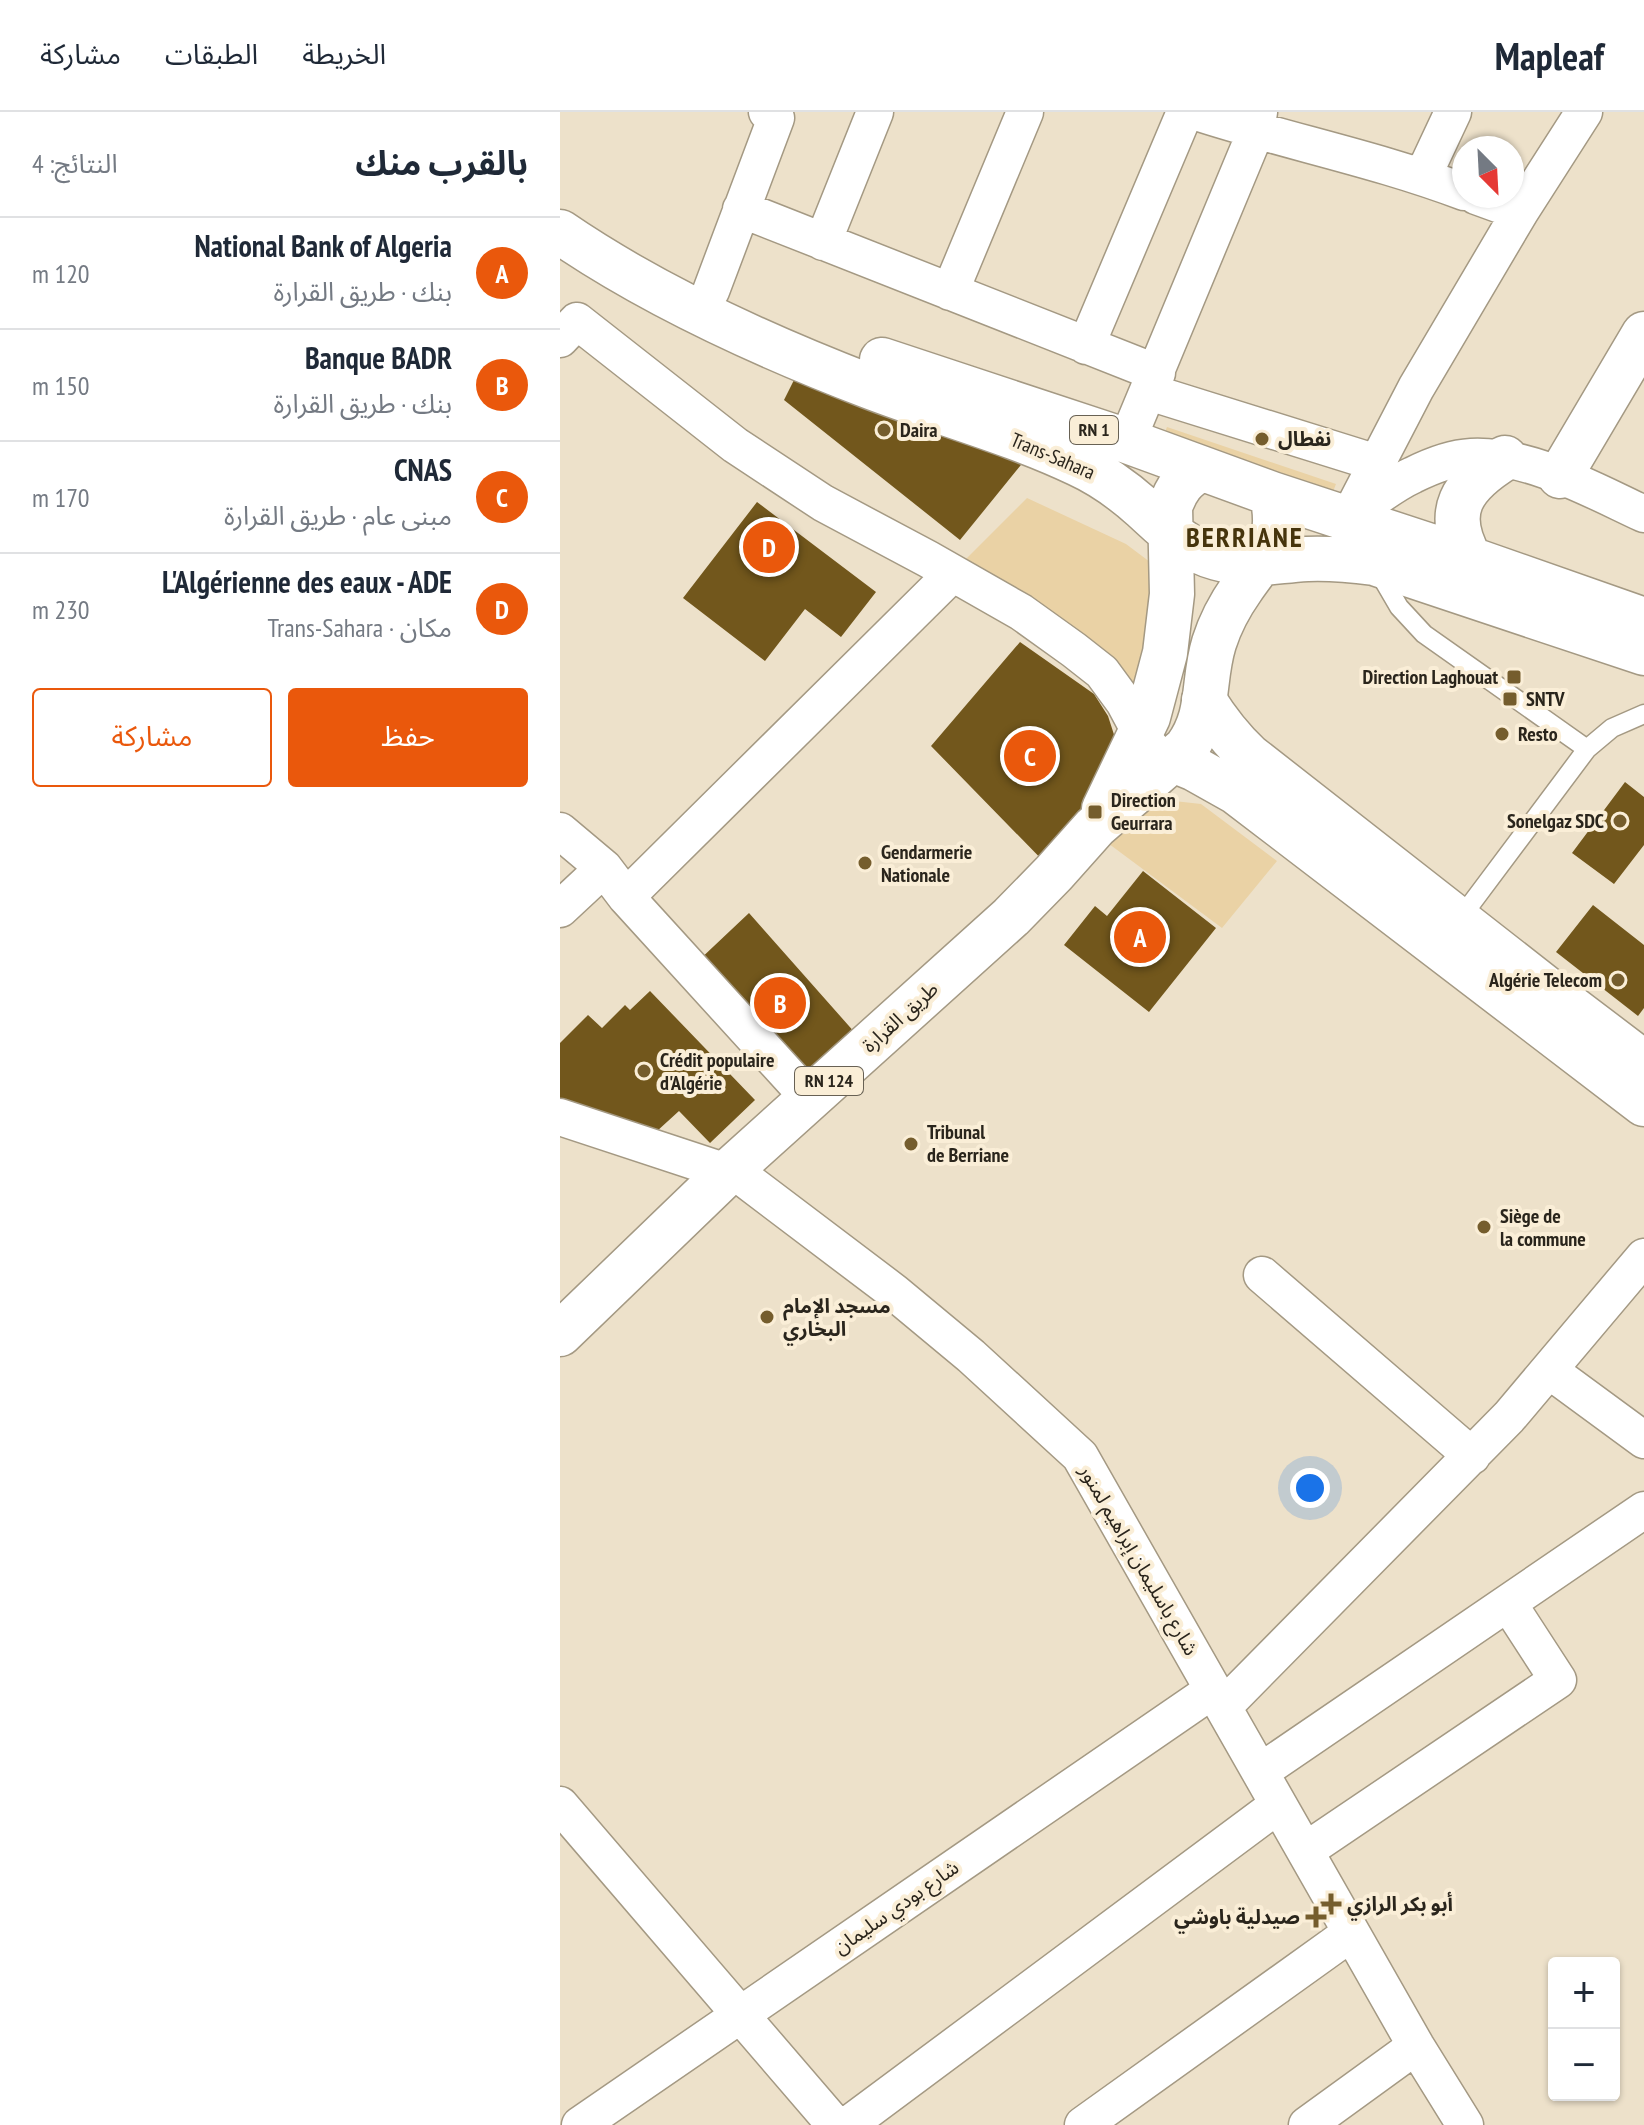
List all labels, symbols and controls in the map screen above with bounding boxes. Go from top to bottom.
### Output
text: Mapleaf [1495,31,1604,80]
text: مشاركة [40,35,121,72]
text: الطبقات [165,35,258,72]
text: الخريطة [302,35,386,72]
north arrow [1452,136,1524,208]
text: بالقرب منك [355,140,528,184]
text: النتائج: 4 [32,147,118,180]
text: National Bank of Algeria [194,226,452,265]
text: 120 m [32,257,90,290]
text: A [495,257,509,290]
text: بنك · طريق القرارة [273,275,452,308]
text: Banque BADR [305,338,452,377]
text: 150 m [32,369,90,402]
text: B [496,369,508,402]
text: بنك · طريق القرارة [273,387,452,420]
road number: RN 1 [1070,416,1118,444]
place label: Daira [900,417,938,443]
marker: Daira [875,421,893,439]
place label: نفطال [1278,426,1331,452]
street label: Trans-Sahara [1007,427,1099,485]
marker: نفطال [1253,430,1271,448]
text: CNAS [394,450,452,489]
text: 170 m [32,481,90,514]
text: C [496,481,508,514]
text: مبنى عام · طريق القرارة [224,499,452,532]
pin: D [743,517,795,577]
district label: BERRIANE [1186,518,1304,555]
text: L'Algérienne des eaux - ADE [162,562,452,601]
text: 230 m [32,593,90,626]
text: D [495,593,509,626]
text: مكان · Trans-Sahara [268,611,452,644]
place label: Direction Laghouat [1363,664,1498,690]
marker: Direction Laghouat [1505,668,1523,686]
place label: SNTV [1526,686,1565,712]
button: مشاركة [32,688,272,787]
button: حفظ [288,688,528,787]
marker: SNTV [1501,690,1519,708]
place label: Resto [1518,721,1558,747]
marker: Resto [1493,725,1511,743]
pin: C [1004,726,1056,786]
place label: Direction Geurrara [1111,787,1176,836]
marker: Direction Geurrara [1086,803,1104,821]
place label: Sonelgaz SDC [1507,808,1604,834]
marker: Sonelgaz SDC [1611,812,1629,830]
place label: Gendarmerie Nationale [881,839,972,888]
marker: Gendarmerie Nationale [856,854,874,872]
pin: A [1114,907,1166,967]
place label: Algérie Telecom [1488,967,1602,993]
marker: Algérie Telecom [1609,971,1627,989]
pin: B [754,973,806,1033]
street label: طريق القرارة [856,976,944,1058]
place label: Crédit populaire d'Algérie [660,1047,774,1096]
marker: Crédit populaire d'Algérie [635,1062,653,1080]
road number: RN 124 [795,1067,863,1095]
place label: Tribunal de Berriane [927,1119,1009,1168]
marker: Tribunal de Berriane [902,1135,920,1153]
place label: Siège de la commune [1500,1203,1586,1252]
marker: Siège de la commune [1475,1218,1493,1236]
place label: مسجد الإمام البخاري [783,1293,891,1346]
marker: مسجد الإمام البخاري [758,1308,776,1326]
street label: شارع باسليمان إبراهيم لمنور [1072,1459,1204,1661]
your location [1290,1468,1330,1508]
street label: شارع بودي سليمان [828,1854,965,1962]
place label: أبو بكر الرازي [1347,1891,1453,1921]
marker: أبو بكر الرازي [1322,1895,1340,1913]
place label: صيدلية باوشي [1174,1904,1300,1934]
marker: صيدلية باوشي [1307,1908,1325,1926]
map controls [1548,1957,1620,2101]
button: + [1548,1957,1620,2029]
button: − [1548,2029,1620,2101]

